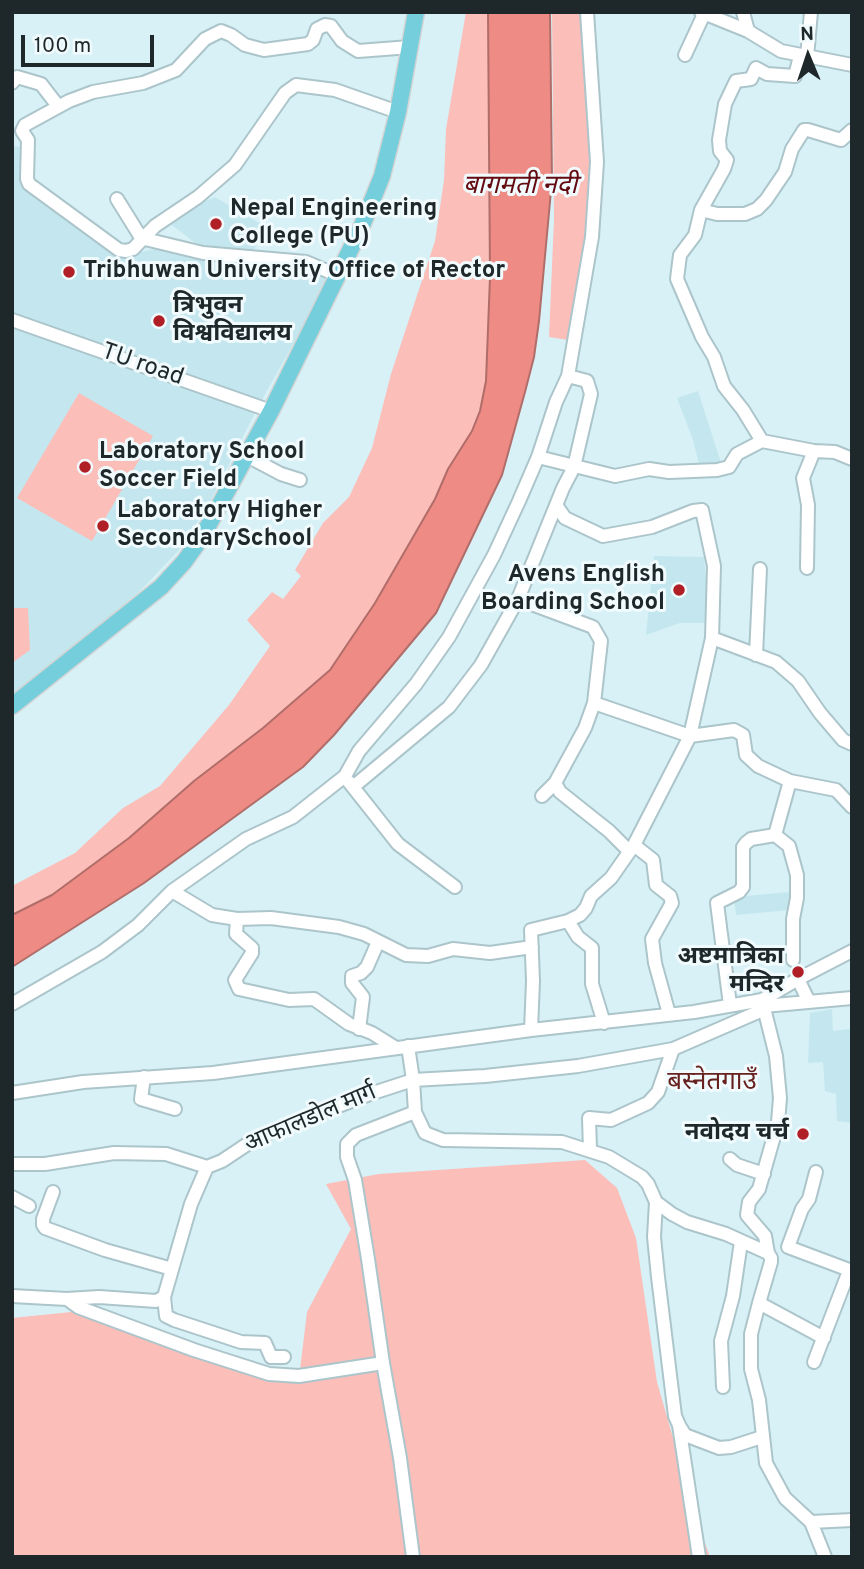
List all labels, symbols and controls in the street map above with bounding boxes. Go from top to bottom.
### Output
scale bar [24,21,158,65]
north arrow [773,21,843,91]
text: N [800,23,815,47]
text: 100 m [34,33,91,60]
water label: बागमती नदी [463,172,577,204]
place label: Nepal Engineering College (PU) [230,196,437,252]
marker: Nepal Engineering College (PU) [208,216,224,232]
place label: Tribhuwan University Office of Rector [83,258,505,286]
marker: Tribhuwan University Office of Rector [61,264,77,280]
place label: त्रिभुवन विश्वविद्यालय [173,293,292,349]
marker: त्रिभुवन विश्वविद्यालय [151,313,167,329]
street label: TU road [97,339,187,393]
place label: Laboratory School Soccer Field [99,439,304,495]
marker: Laboratory School Soccer Field [77,459,93,475]
place label: Laboratory Higher SecondarySchool [117,498,322,554]
marker: Laboratory Higher SecondarySchool [95,518,111,534]
place label: Avens English Boarding School [481,562,665,618]
marker: Avens English Boarding School [671,582,687,598]
place label: अष्टमात्रिका मन्दिर [677,944,784,1000]
marker: अष्टमात्रिका मन्दिर [790,964,806,980]
district label: बस्नेतगाउँ [667,1068,757,1100]
street label: आफालडोल मार्ग [241,1079,381,1161]
place label: नवोदय चर्च [685,1120,789,1148]
marker: नवोदय चर्च [795,1126,811,1142]

